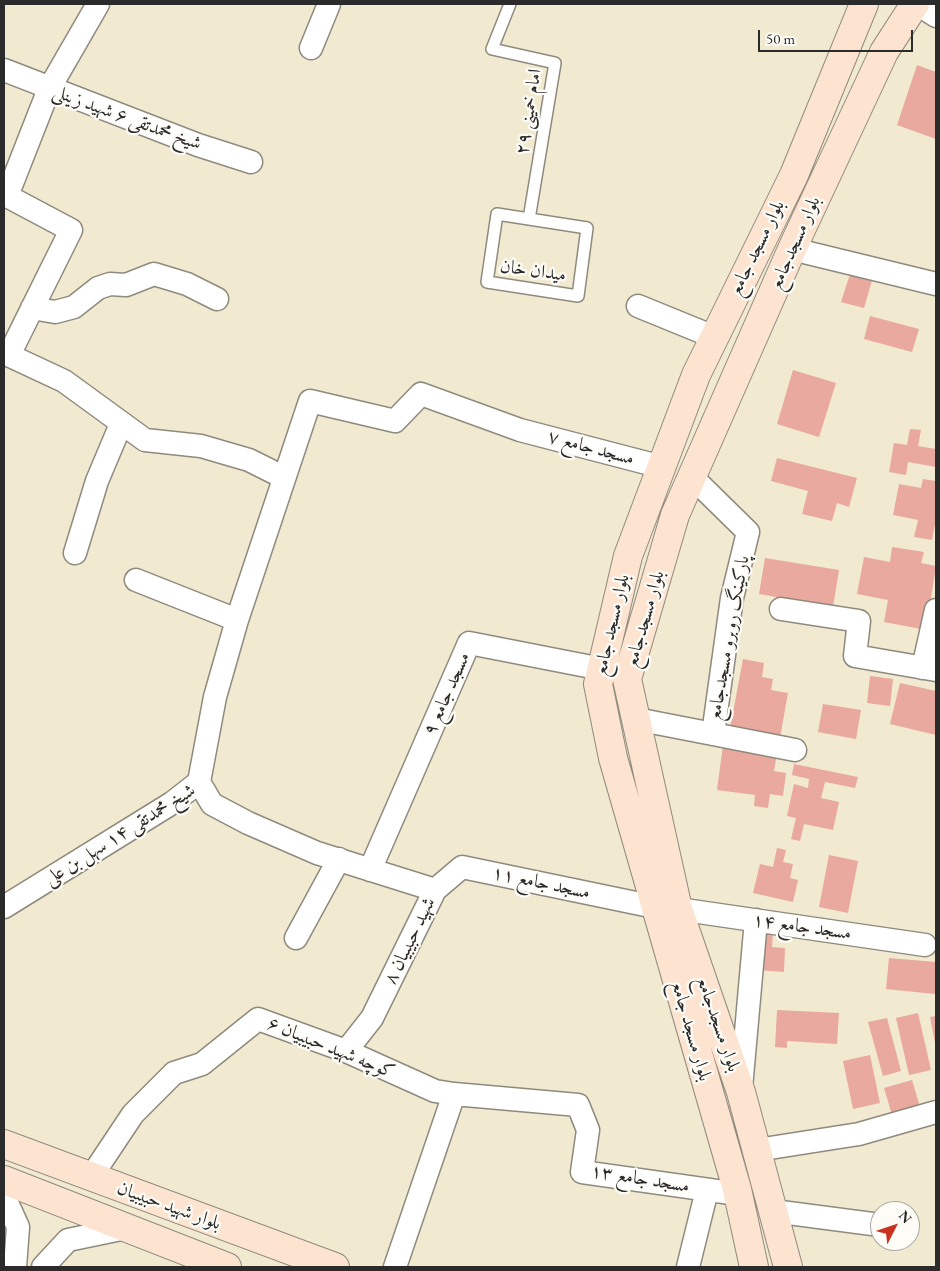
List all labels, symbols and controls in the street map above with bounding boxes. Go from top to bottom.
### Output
scale bar [760,20,915,52]
text: 50 m [766,29,795,48]
street label: امام خمینی ۲۹ [511,67,547,157]
street label: شیخ محمدتقی ۶ شهید زینلی [49,80,205,156]
street label: بلوار مسجدجامع [764,193,826,293]
street label: بلوار مسجد جامع [724,196,790,300]
street label: میدان خان [498,255,568,287]
street label: مسجد جامع ۷ [545,426,637,470]
street label: پارکینگ روبرو مسجدجامع [703,554,755,722]
street label: بلوار مسجدجامع [620,568,670,670]
street label: بلوار مسجد جامع [589,572,635,678]
street label: مسجد جامع ۹ [419,649,475,739]
street label: شیخ محمدتقی ۱۴ سهل بن علی [40,779,200,891]
street label: مسجد جامع ۱۱ [490,861,592,905]
street label: شهید حبیبیان ۸ [379,894,441,988]
street label: مسجد جامع ۱۴ [751,909,853,945]
street label: بلوار مسجدجامع [691,973,745,1075]
street label: بلوار مسجد جامع [666,978,716,1084]
street label: کوچه شهید حبیبیان ۶ [264,1012,398,1084]
street label: مسجد جامع ۱۳ [589,1160,691,1198]
street label: بلوار شهید حبیبیان [114,1177,224,1235]
north arrow [870,1201,920,1251]
text: N [895,1207,916,1227]

